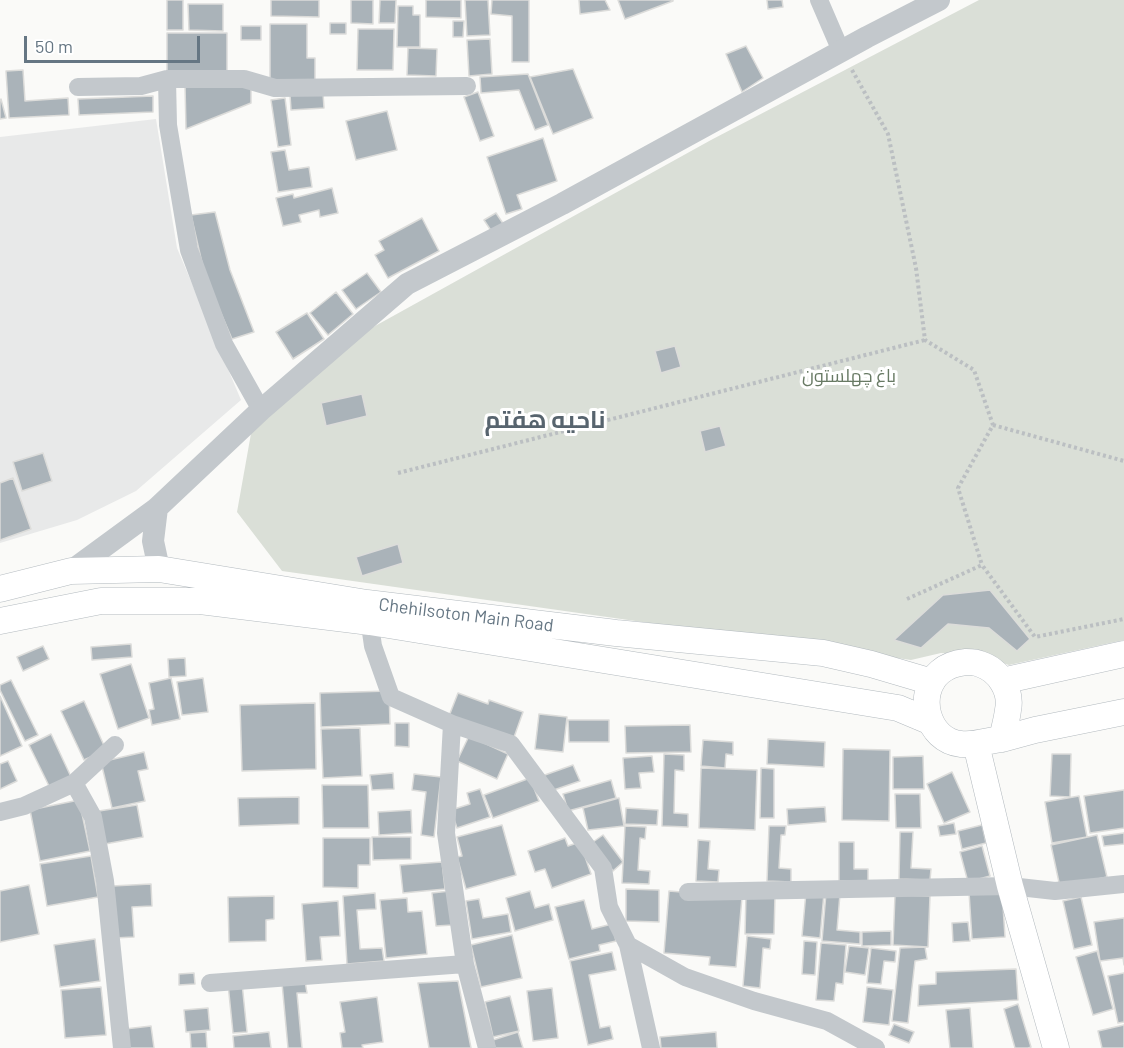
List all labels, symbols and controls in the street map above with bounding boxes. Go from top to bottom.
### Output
scale bar [27,24,202,62]
text: 50 m [35,35,73,57]
park label: باغ چهلستون [802,365,896,387]
district label: ناحیه هفتم [484,406,606,434]
street label: Chehilsoton Main Road [377,594,555,636]

